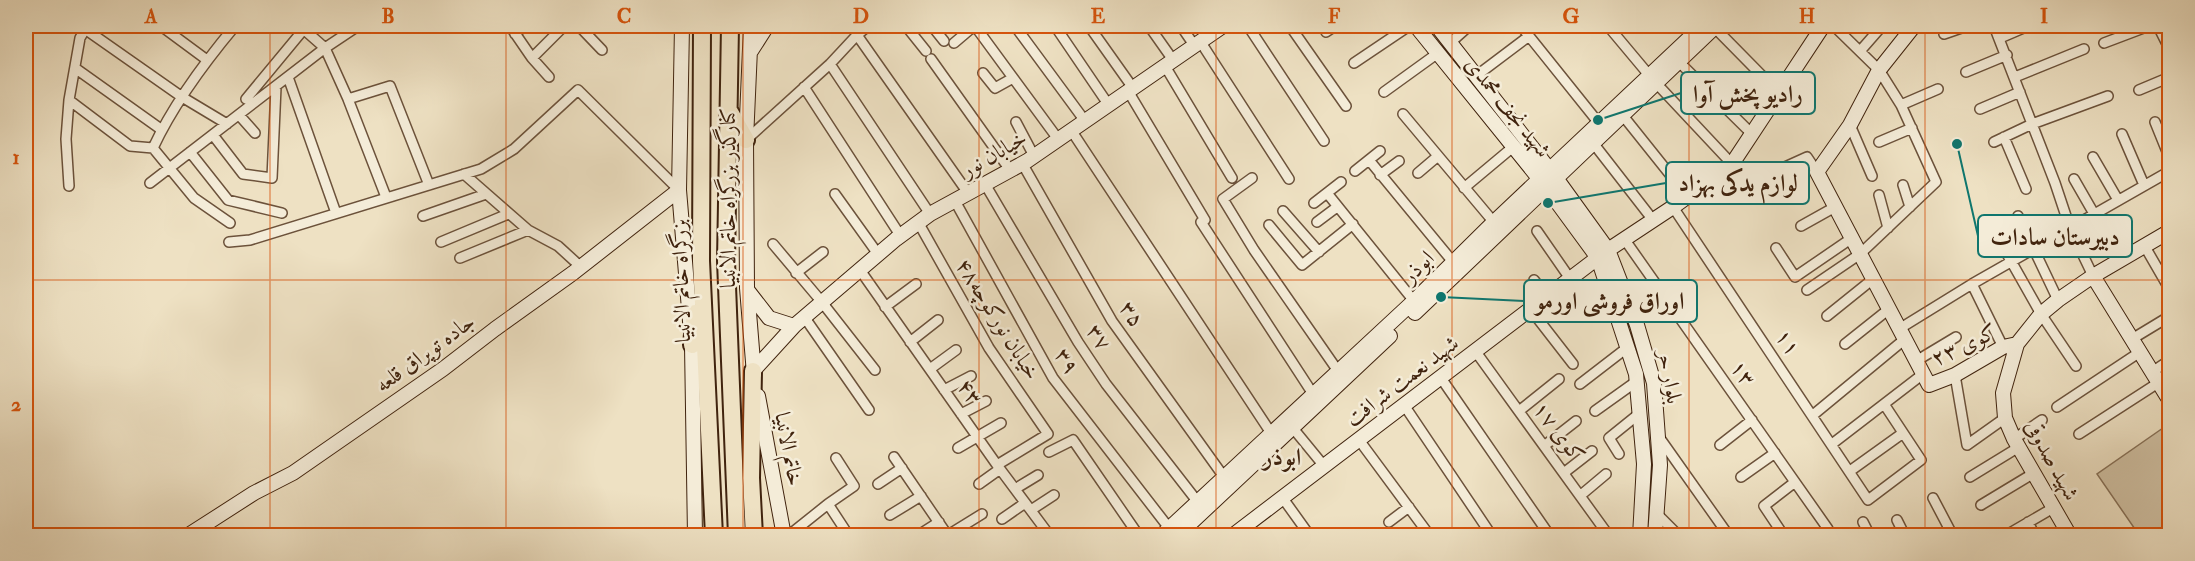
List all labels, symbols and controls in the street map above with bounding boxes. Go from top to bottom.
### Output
text: A [144,4,158,29]
text: B [381,4,395,29]
text: C [617,4,631,29]
text: D [853,4,869,29]
text: E [1091,4,1106,29]
text: F [1328,4,1341,29]
text: G [1563,4,1580,29]
text: H [1799,4,1815,29]
text: I [2040,4,2048,29]
street label: شهید نجف محمدی [1459,51,1557,163]
callout: رادیو پخش آوا [1681,72,1815,114]
text: رادیو پخش آوا [1693,79,1803,110]
street label: کنارگذر بزرگراه خاتم الانبیا [712,108,747,288]
street label: خیابان نور [954,124,1032,185]
text: 1 [12,145,20,170]
callout: لوازم یدکی بهزاد [1666,162,1809,204]
text: لوازم یدکی بهزاد [1678,168,1798,204]
callout: دبیرستان سادات [1978,215,2132,257]
street label: بزرگراه خاتم الانبیا [664,219,702,343]
text: دبیرستان سادات [1990,222,2120,253]
street label: ابوذر [1394,245,1440,291]
street label: خیابان نورکوچه۴۸ [949,253,1046,386]
callout: اوراق فروشی اورمو [1524,280,1697,322]
text: اوراق فروشی اورمو [1533,286,1684,318]
street label: ۳۵ [1113,296,1151,332]
street label: جاده توپراق قلعه [370,307,480,399]
street label: کوی ۲۳ [1927,318,2001,372]
street label: ۳۷ [1080,319,1118,355]
street label: ۱۱ [1769,323,1807,361]
street label: شهید نعمت شرافت [1340,329,1464,433]
street label: ۳۹ [1048,343,1086,379]
street label: بلوار حر [1651,346,1689,406]
street label: ۱۳ [1724,354,1762,392]
street label: ۴۳ [951,373,989,411]
text: 2 [11,392,21,417]
street label: کوی ۱۷ [1527,396,1591,468]
street label: خاتم الانبیا [763,410,810,489]
street label: شهید صدوقی [2018,415,2086,505]
district label: ابوذر [1260,442,1301,473]

